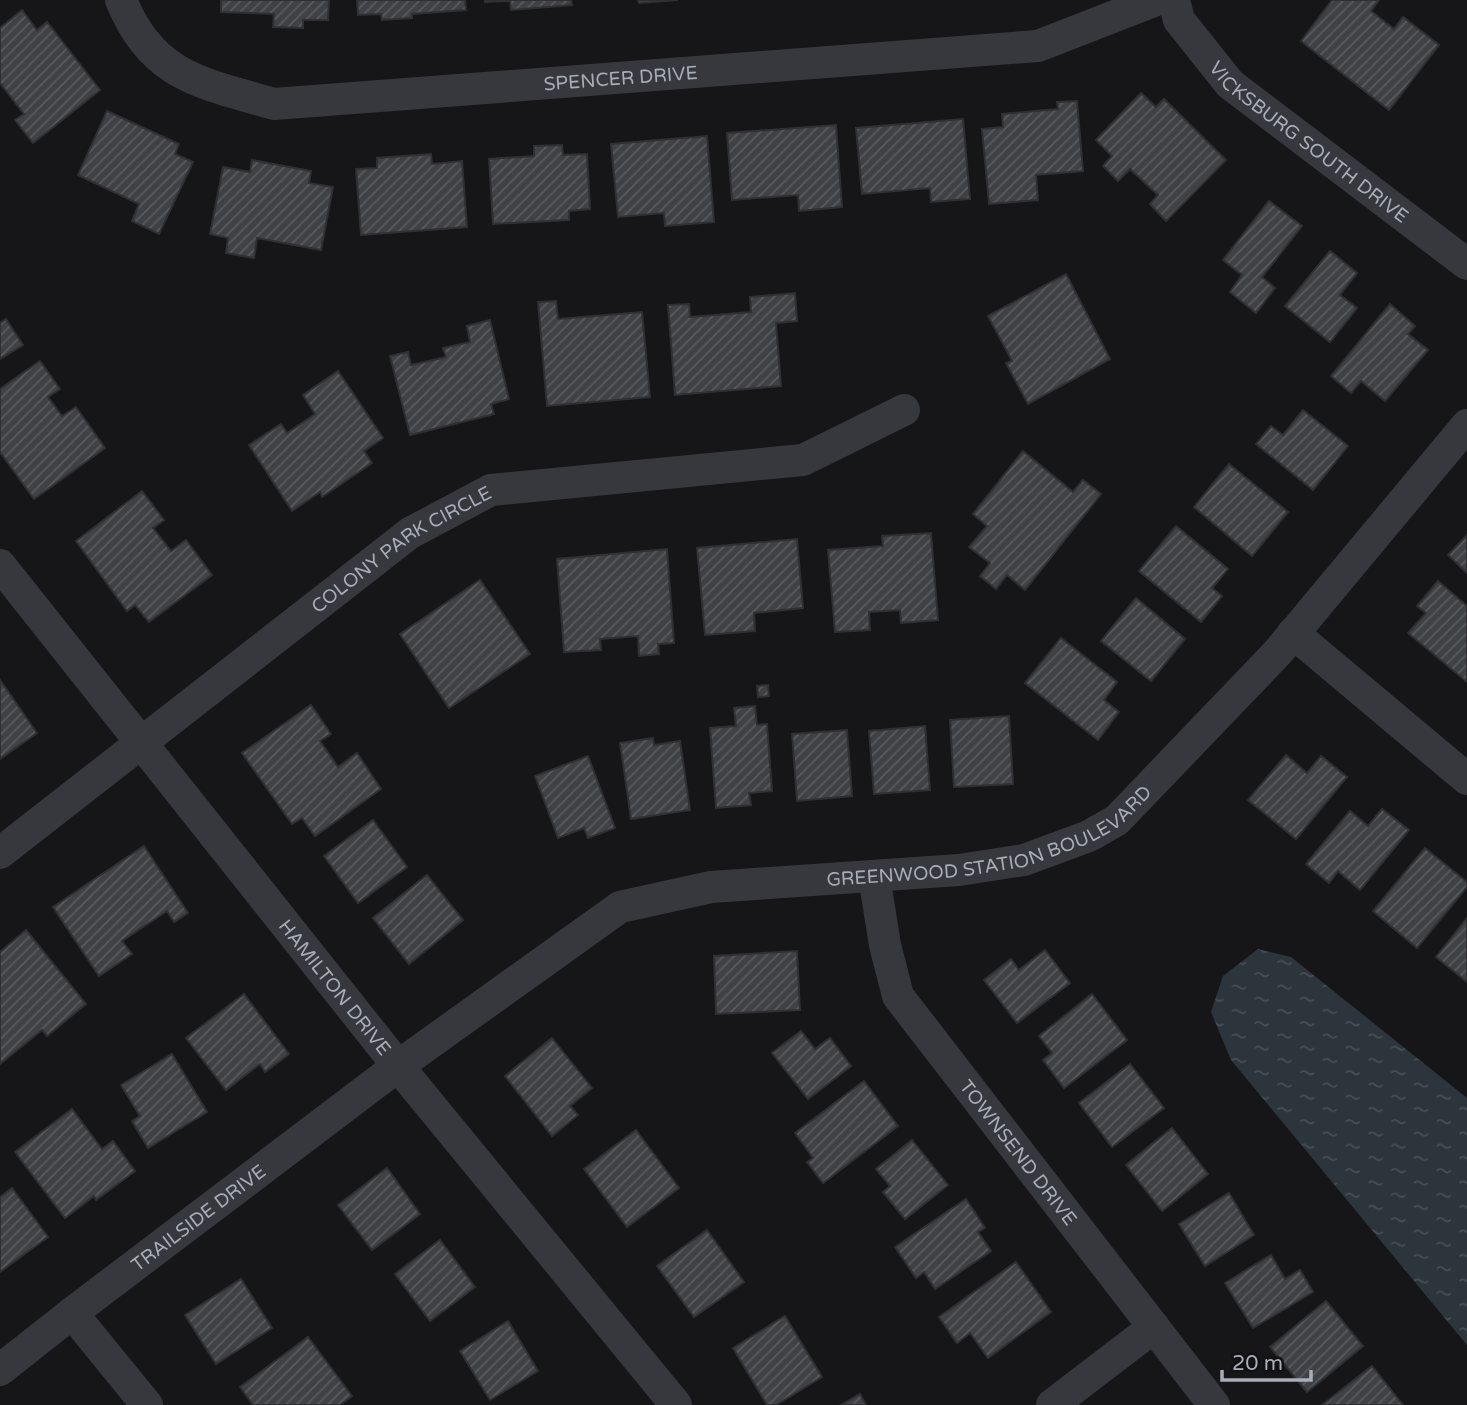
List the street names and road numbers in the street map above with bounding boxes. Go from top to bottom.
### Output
street label: VICKSBURG SOUTH DRIVE [1204,57,1412,227]
street label: SPENCER DRIVE [543,62,698,95]
street label: COLONY PARK CIRCLE [307,482,495,618]
street label: GREENWOOD STATION BOULEVARD [826,781,1156,891]
street label: HAMILTON DRIVE [274,915,395,1060]
street label: TOWNSEND DRIVE [955,1076,1081,1230]
street label: TRAILSIDE DRIVE [127,1160,270,1276]

